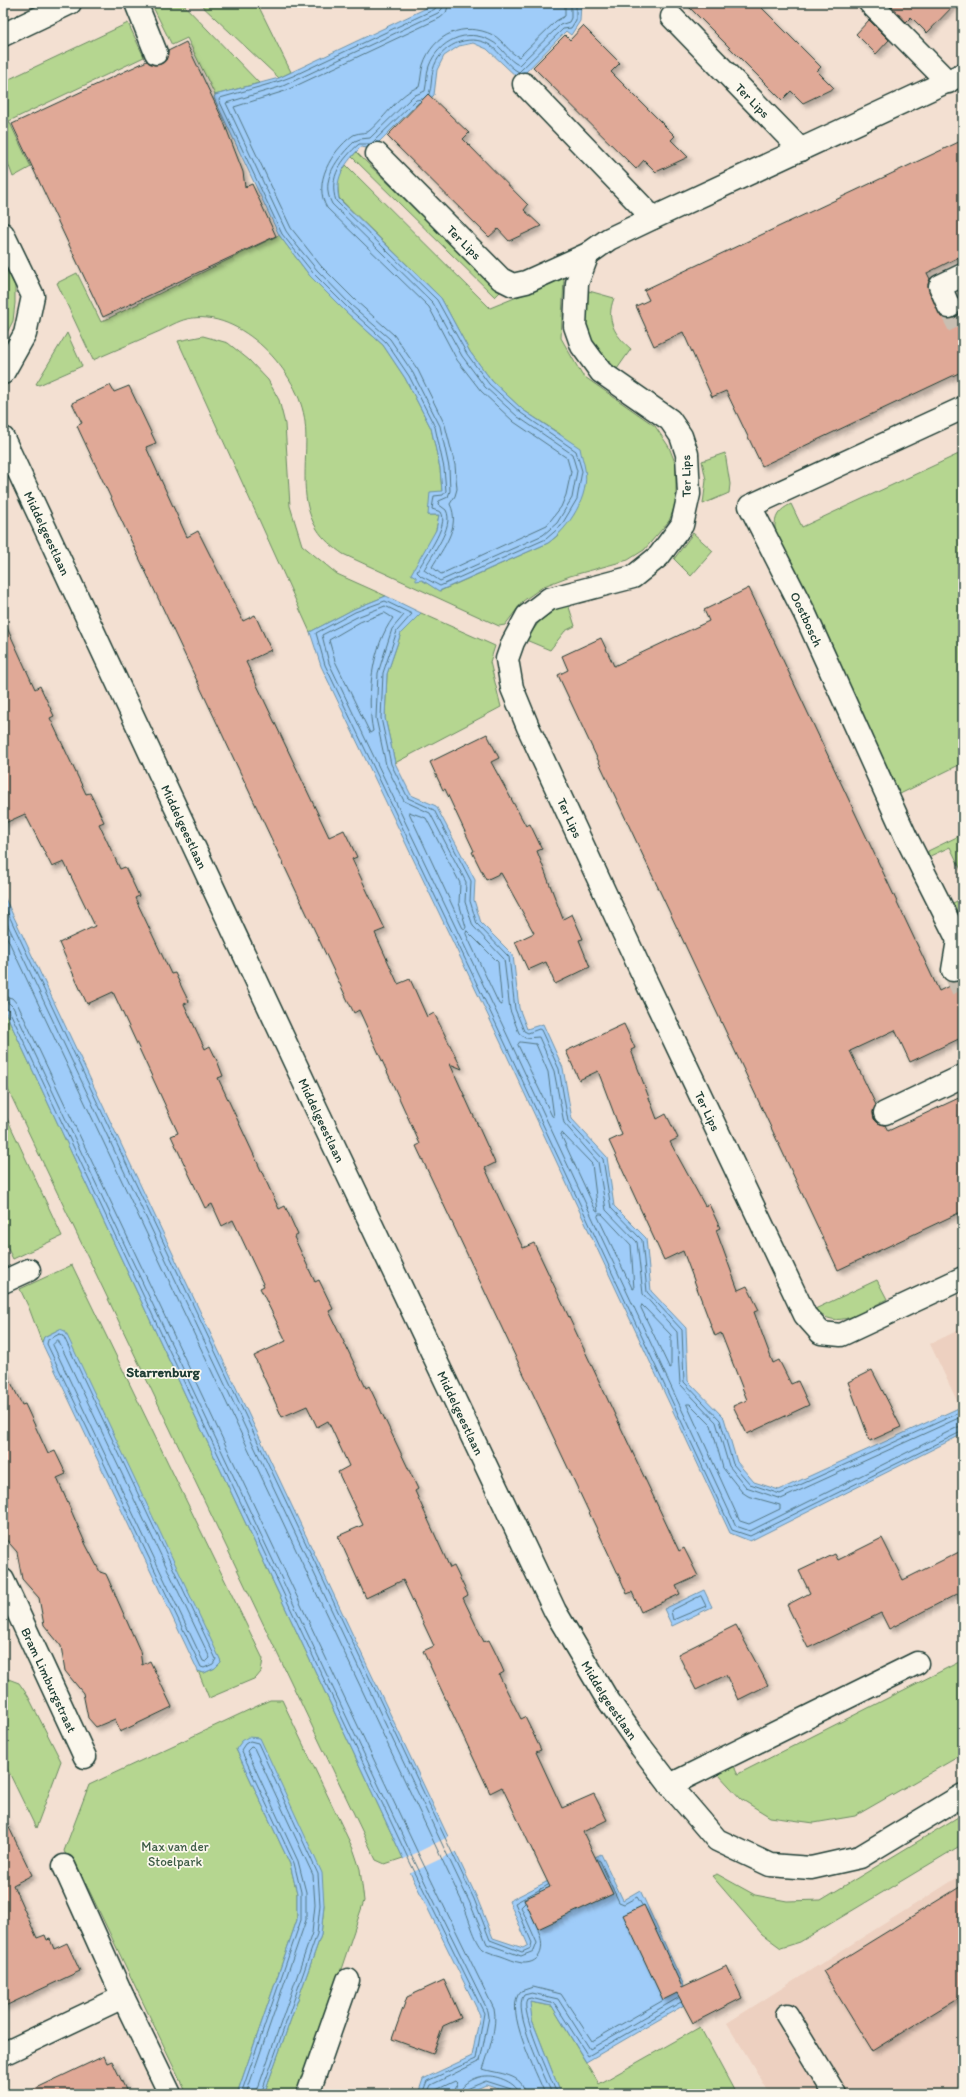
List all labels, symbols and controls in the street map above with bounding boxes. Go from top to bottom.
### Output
street label: Ter Lips [733,80,773,121]
street label: Ter Lips [444,222,485,263]
street label: Ter Lips [678,455,694,497]
street label: Middelgeestlaan [21,489,74,578]
street label: Oostbosch [787,589,826,649]
street label: Middelgeestlaan [159,782,211,871]
street label: Ter Lips [554,795,586,840]
street label: Middelgeestlaan [296,1076,348,1165]
street label: Ter Lips [692,1089,724,1134]
district label: Starrenburg [126,1364,201,1381]
street label: Middelgeestlaan [435,1368,487,1457]
street label: Bram Limburgstraat [18,1625,80,1735]
street label: Middelgeestlaan [579,1658,641,1742]
park label: Max van der Stoelpark [141,1839,209,1869]

